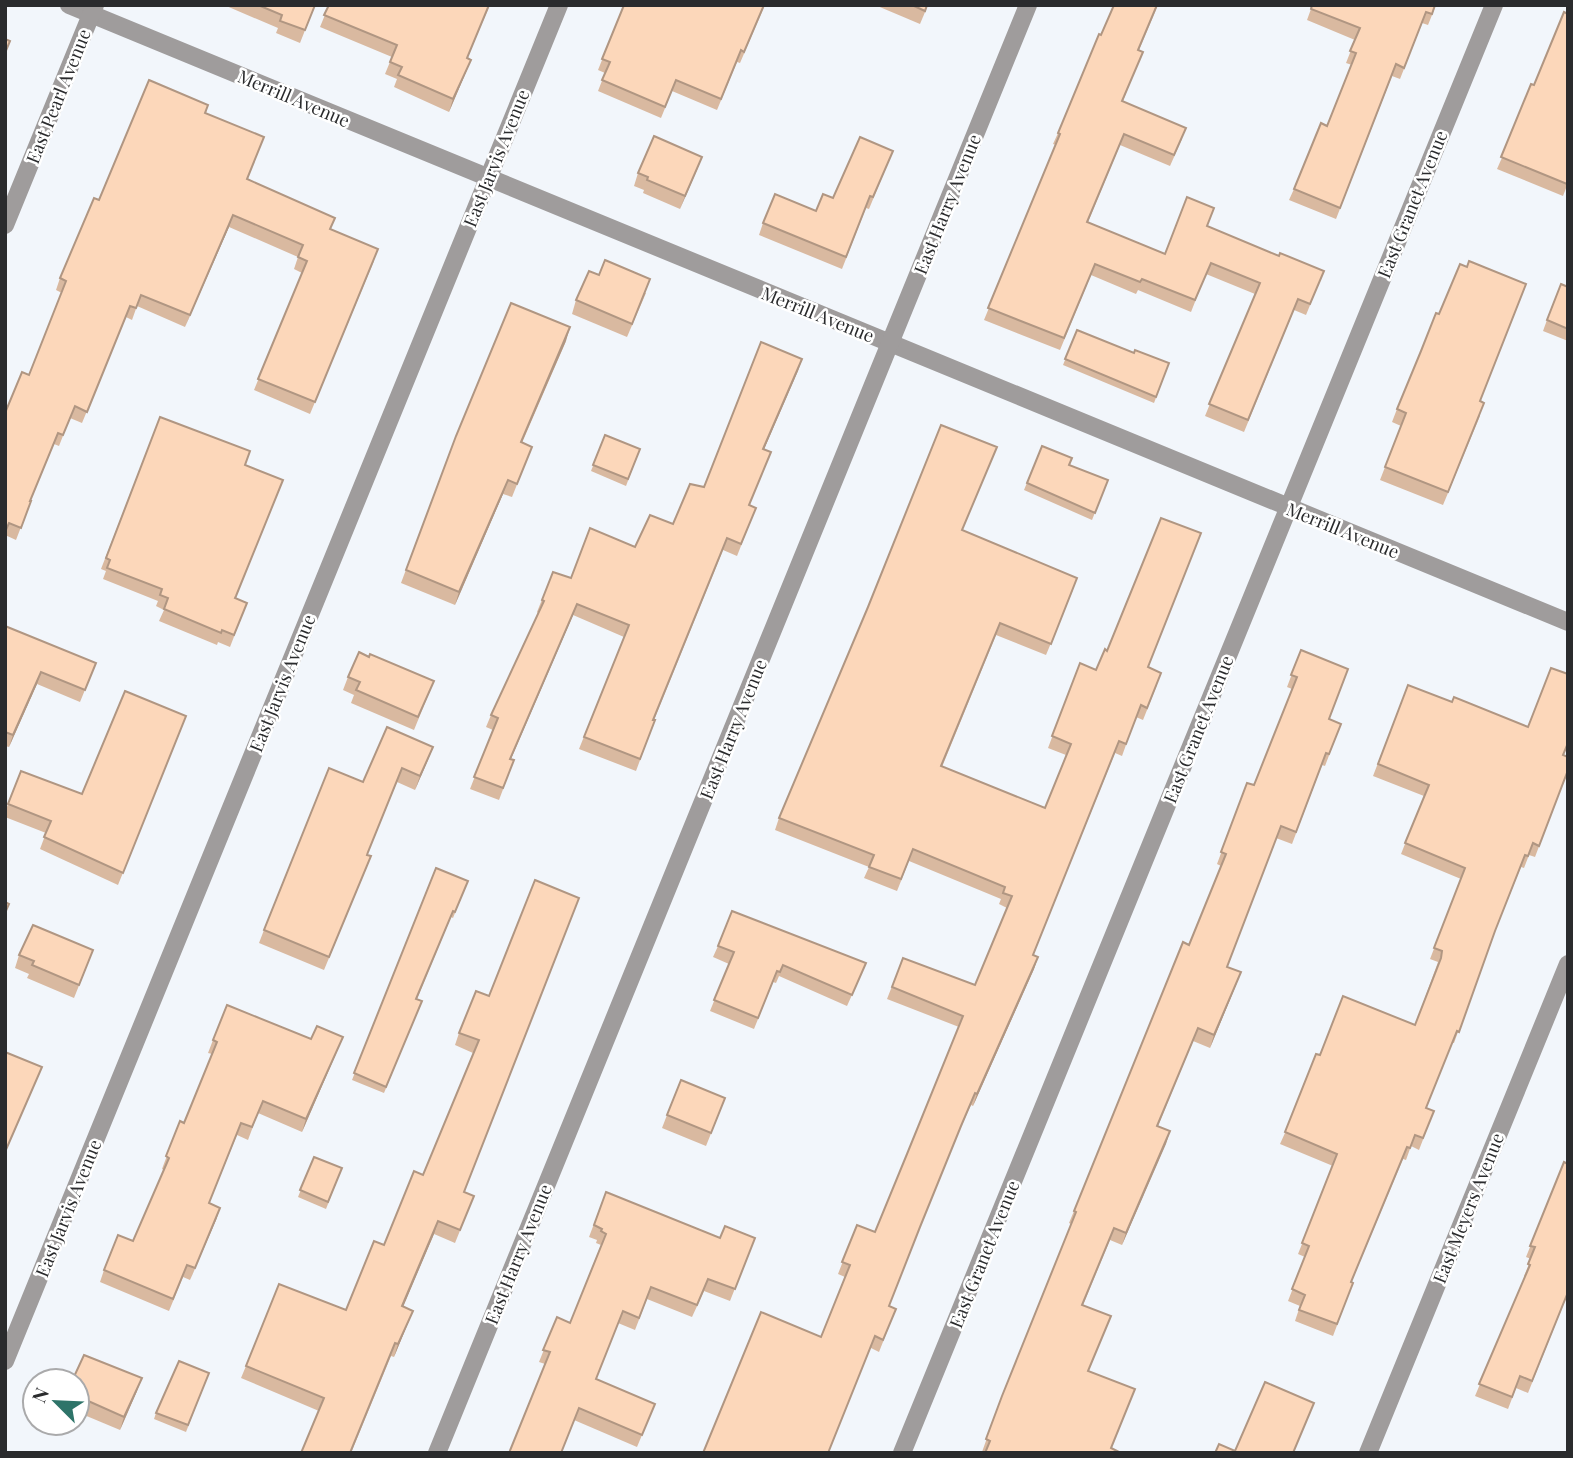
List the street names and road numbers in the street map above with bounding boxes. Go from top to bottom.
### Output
street label: East Pearl Avenue [20,25,96,167]
street label: Merrill Avenue [234,64,354,132]
street label: East Jarvis Avenue [457,86,535,230]
street label: East Granet Avenue [1371,127,1453,281]
street label: East Harry Avenue [908,130,986,278]
street label: Merrill Avenue [758,281,878,347]
street label: Merrill Avenue [1283,497,1403,563]
street label: East Jarvis Avenue [243,611,321,755]
street label: East Granet Avenue [1157,652,1239,806]
street label: East Harry Avenue [694,655,772,803]
street label: East Meyers Avenue [1427,1129,1509,1287]
street label: East Jarvis Avenue [29,1136,107,1280]
street label: East Granet Avenue [943,1177,1025,1331]
street label: East Harry Avenue [479,1180,557,1328]

